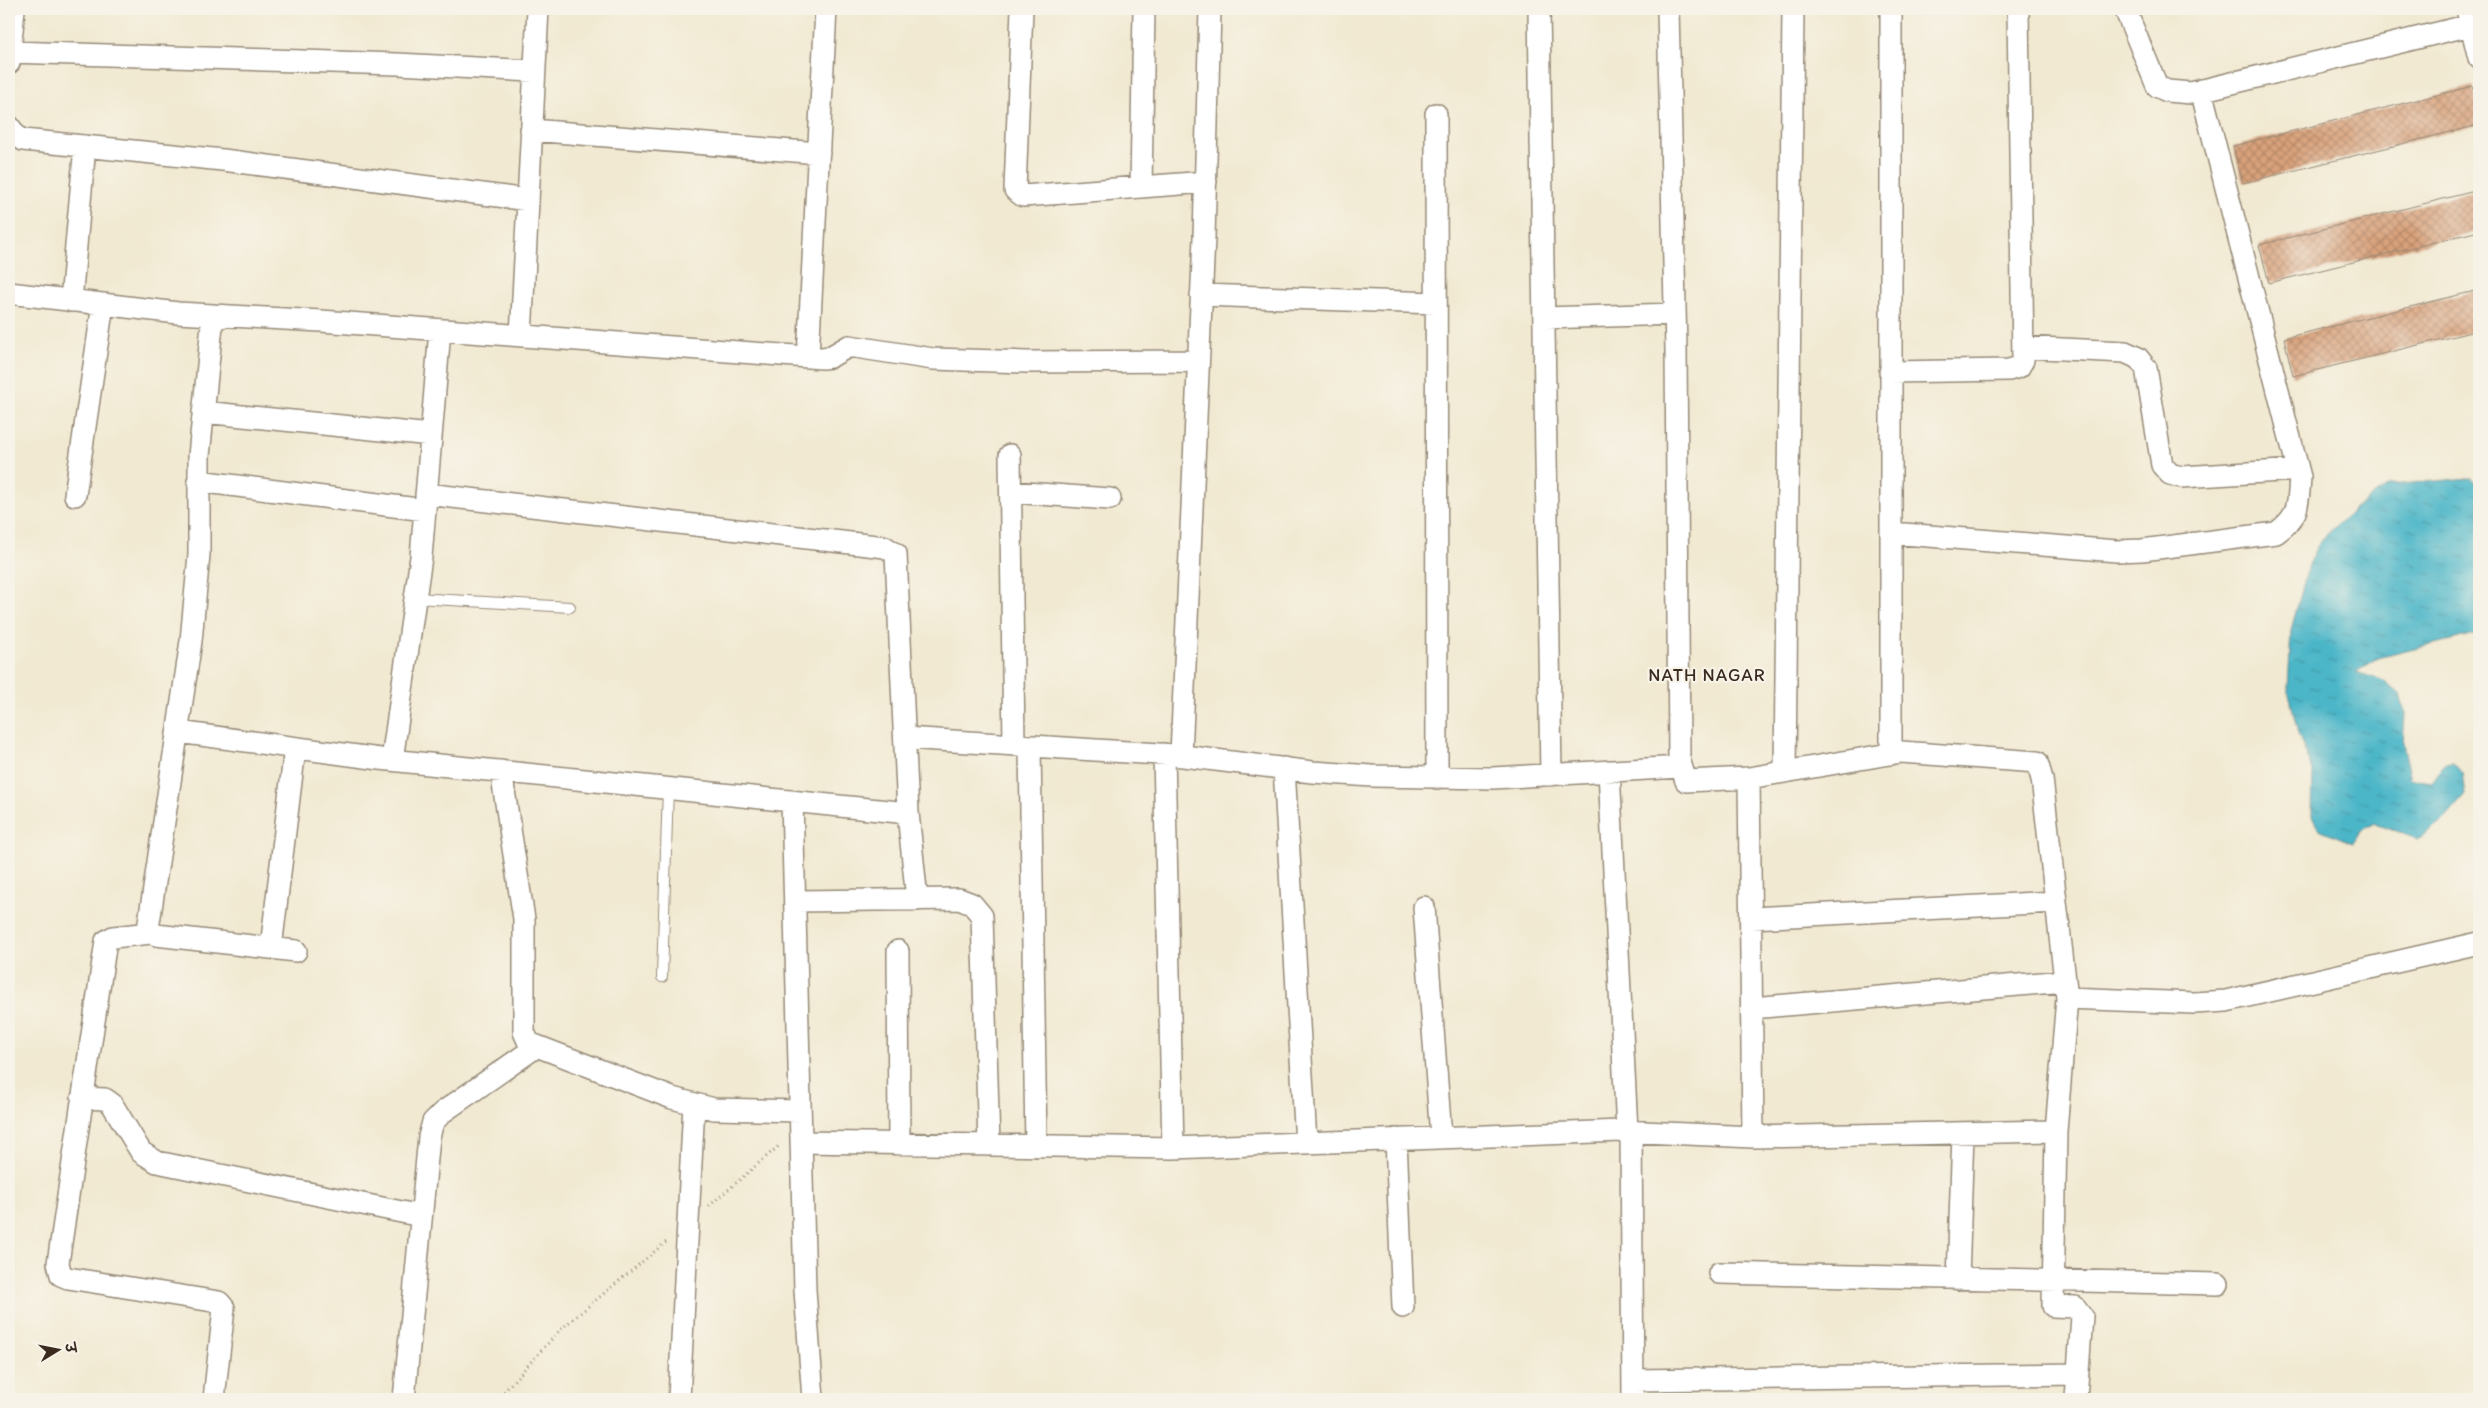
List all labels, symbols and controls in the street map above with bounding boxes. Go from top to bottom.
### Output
district label: NATH NAGAR [1648,664,1766,686]
north arrow [32,1326,82,1376]
text: उ [61,1340,80,1356]

